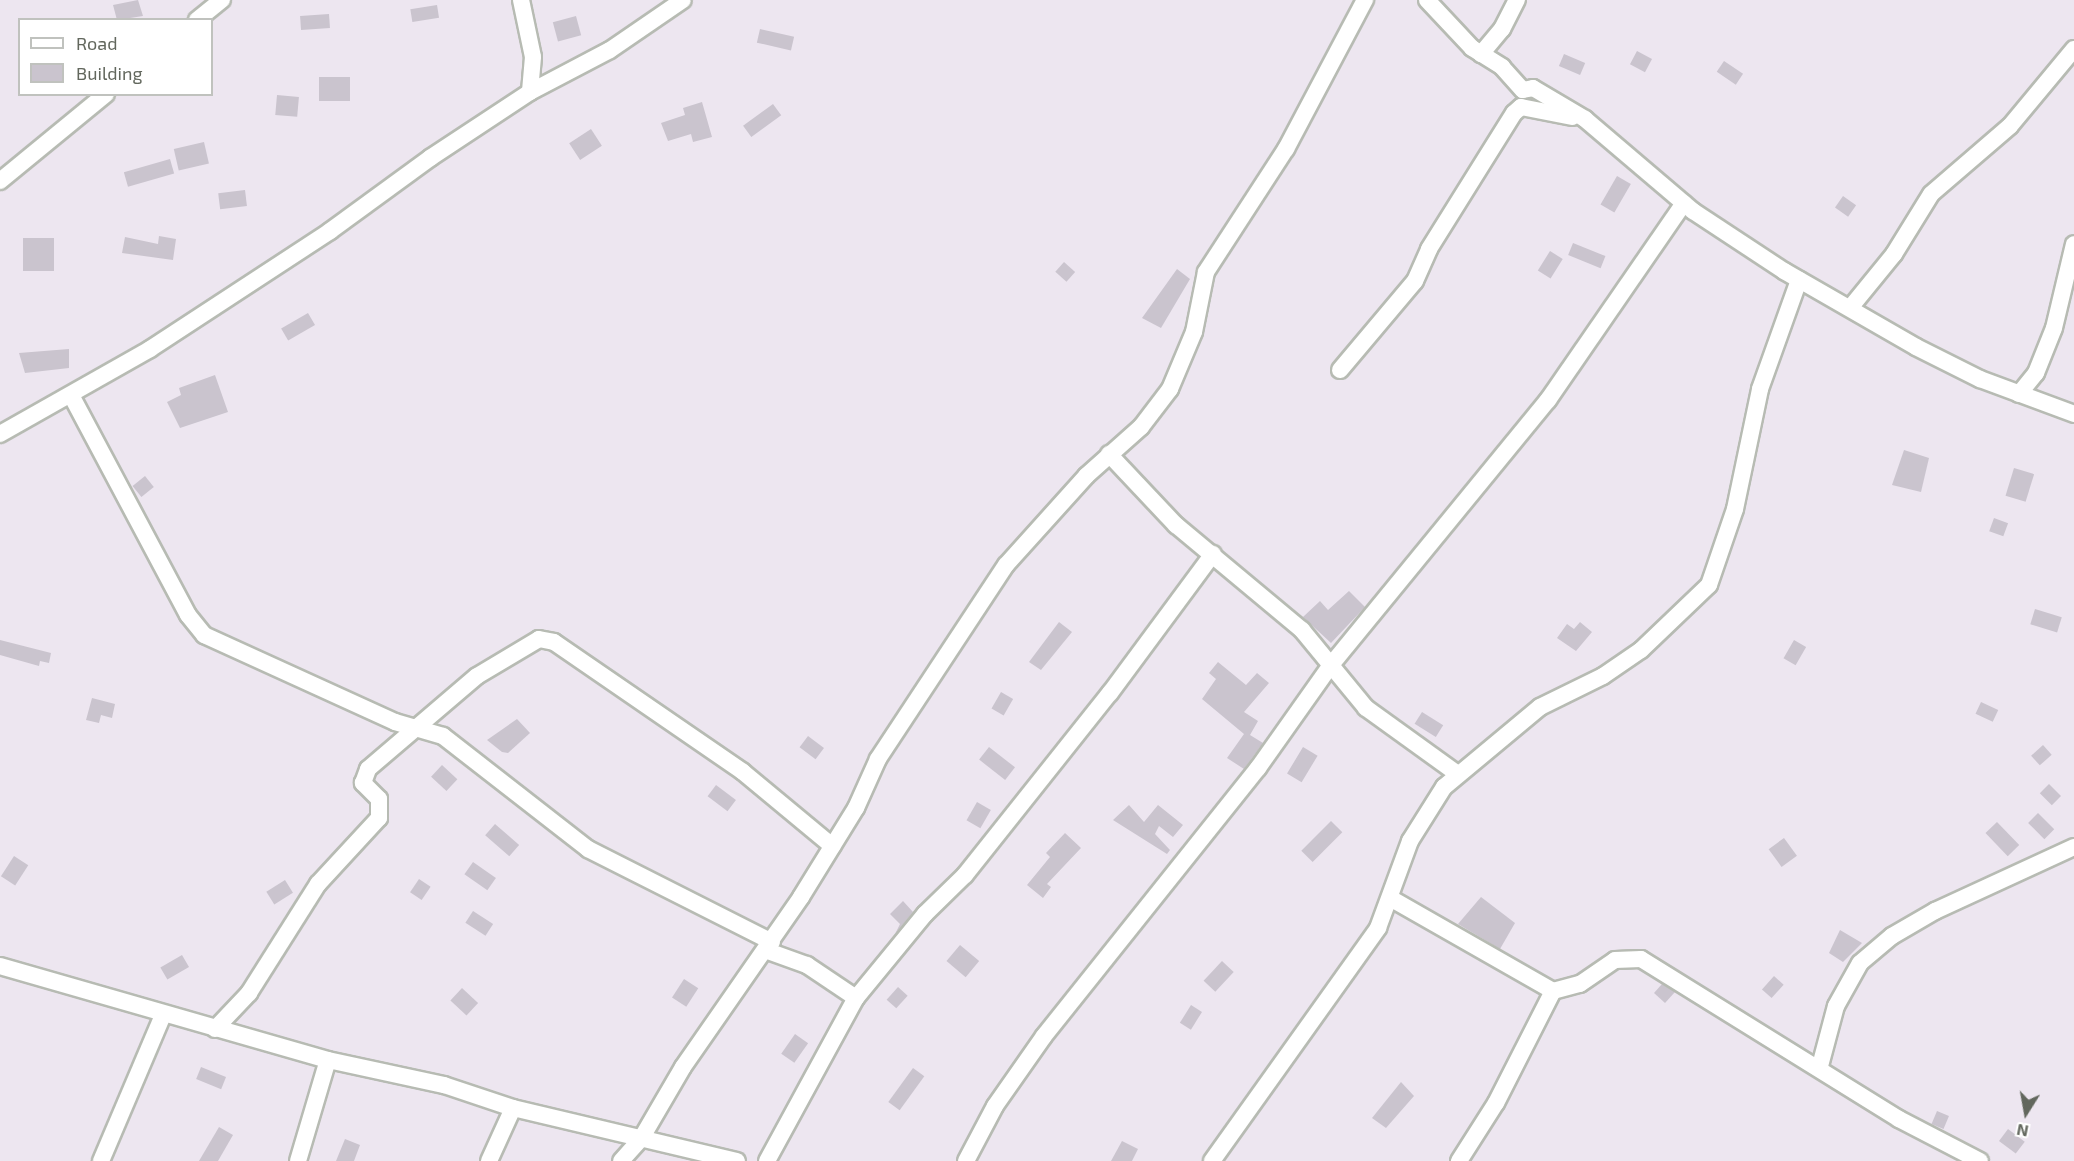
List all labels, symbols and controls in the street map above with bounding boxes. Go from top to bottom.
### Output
legend [18,18,213,96]
text: Road [76,32,117,54]
text: Building [76,62,143,84]
north arrow [1996,1083,2056,1143]
text: N [2015,1121,2030,1142]

